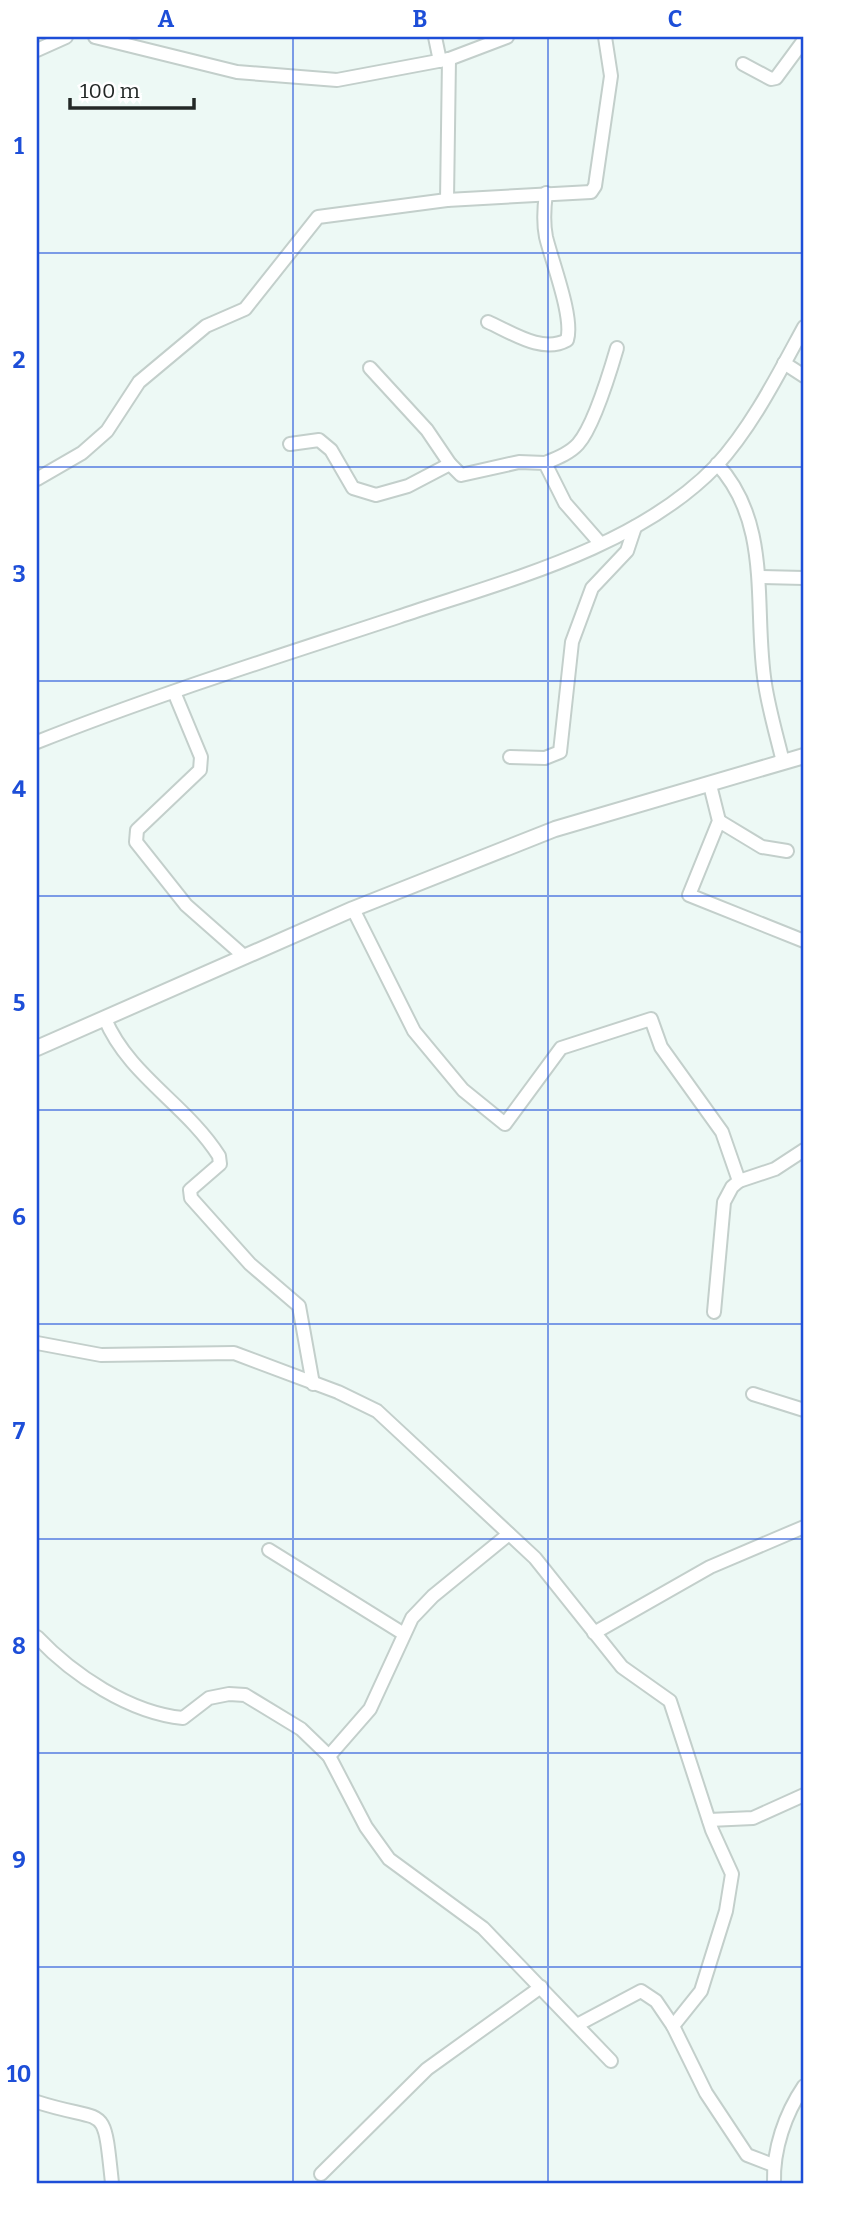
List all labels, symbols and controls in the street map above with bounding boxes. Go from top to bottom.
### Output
text: A [158,5,175,33]
text: B [413,5,427,33]
text: C [668,5,682,33]
scale bar [70,66,194,110]
text: 100 m [80,78,140,104]
text: 1 [14,132,24,160]
text: 2 [13,346,26,374]
text: 3 [12,560,26,588]
text: 4 [12,775,26,803]
text: 5 [13,989,25,1017]
text: 6 [12,1203,26,1231]
text: 7 [13,1417,26,1445]
text: 8 [12,1632,26,1660]
text: 9 [12,1846,26,1874]
text: 10 [7,2060,31,2088]

